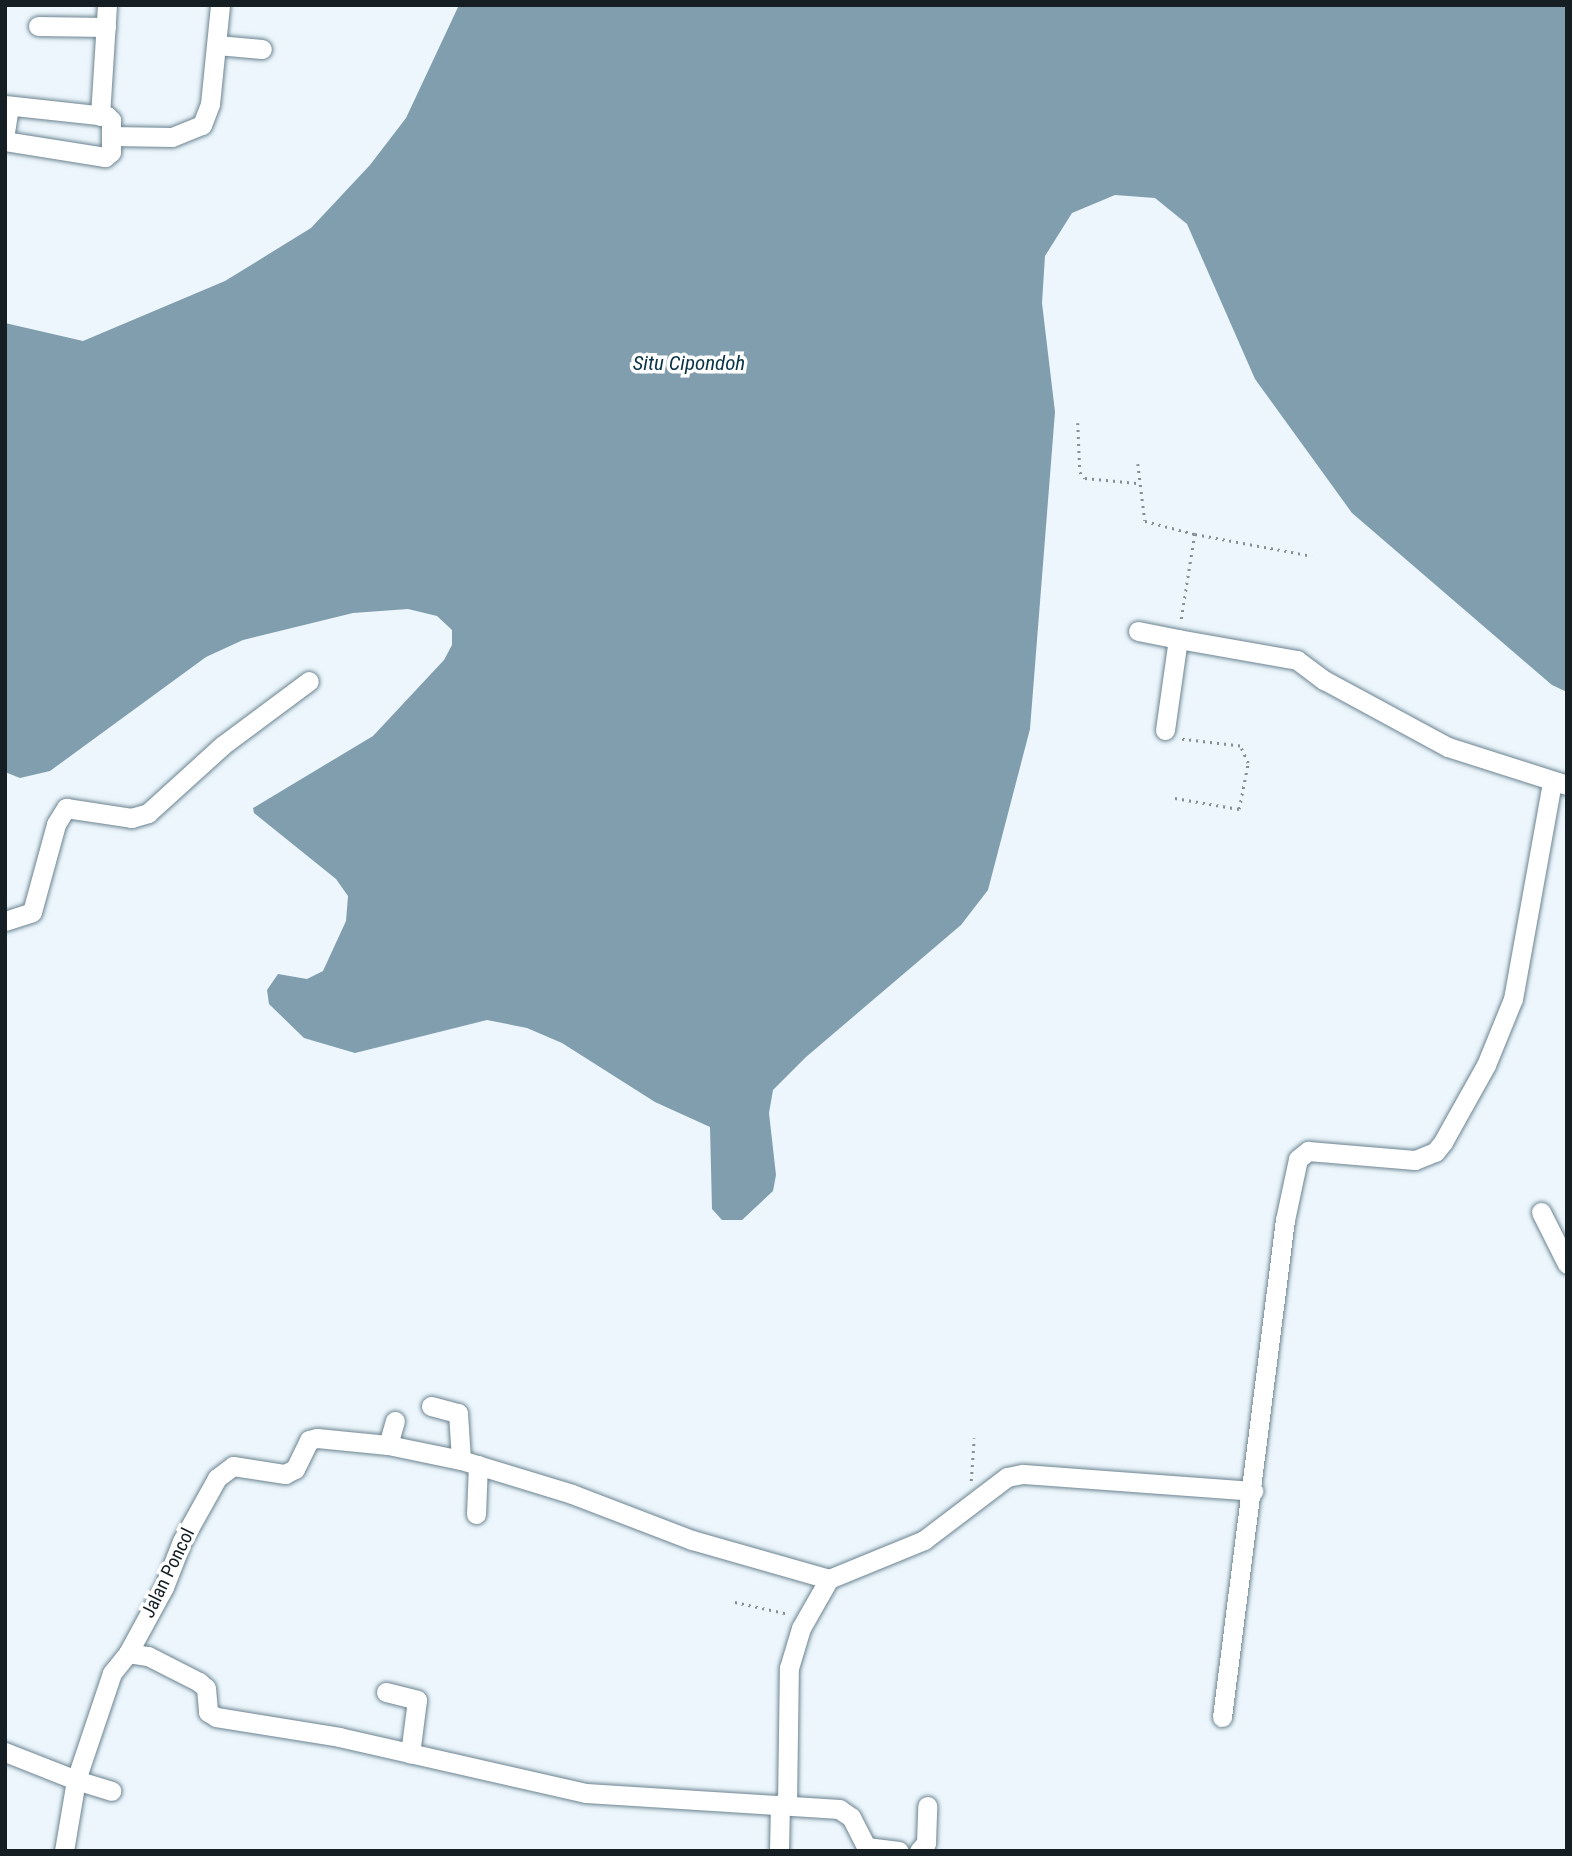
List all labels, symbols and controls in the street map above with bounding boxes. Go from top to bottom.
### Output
water label: Situ Cipondoh [633,350,745,376]
street label: Jalan Poncol [136,1524,200,1622]

